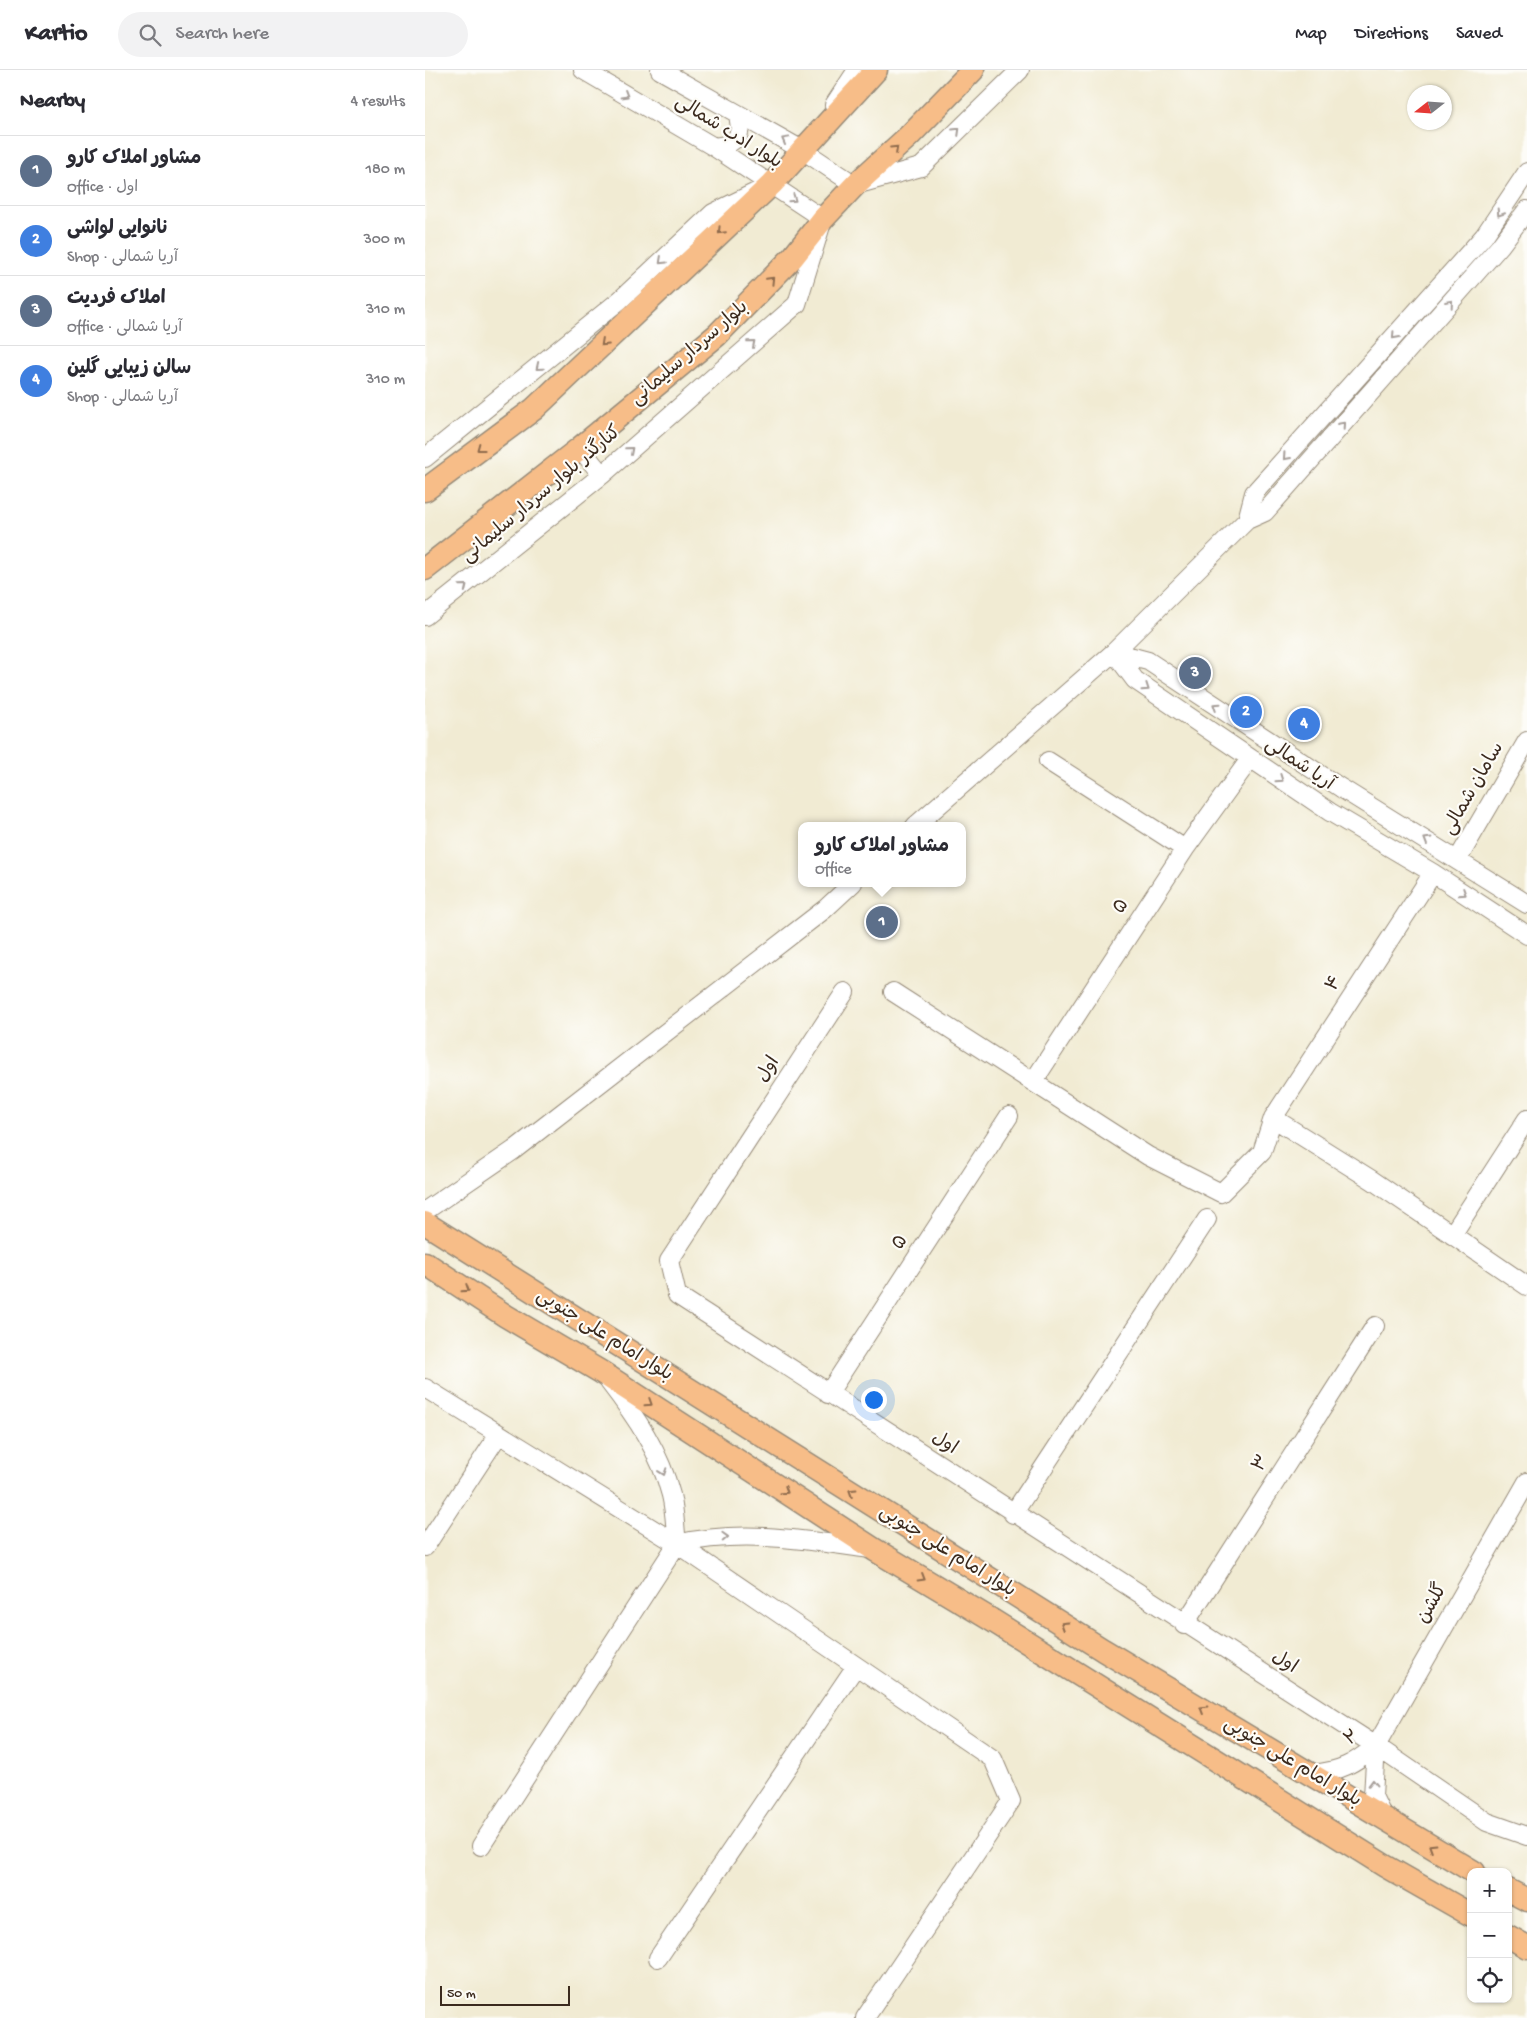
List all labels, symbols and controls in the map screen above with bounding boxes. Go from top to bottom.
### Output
search box [118,12,468,57]
text: Kartio [25,20,88,49]
icon: search [136,21,164,49]
text: Search here [176,23,269,46]
text: Map [1295,24,1327,45]
text: Directions [1355,24,1428,45]
text: Saved [1456,24,1502,45]
north arrow [1407,85,1452,130]
one-way arrow [620,88,629,98]
text: Nearby [20,90,85,115]
street label: بلوار ادب شمالی [670,91,786,175]
text: 4 results [350,93,405,112]
one-way arrow [951,128,960,137]
one-way arrow [781,137,790,147]
one-way arrow [889,146,898,155]
text: مشاور املاک کارو [67,148,201,171]
text: 1 [33,161,39,180]
text: 180 m [366,161,405,180]
text: Office · اول [67,179,138,198]
one-way arrow [787,193,797,202]
one-way arrow [1497,207,1506,216]
text: نانوایی لواشی [67,218,169,241]
one-way arrow [718,225,727,234]
text: 2 [32,231,40,250]
text: 300 m [363,231,405,250]
text: Shop · آریا شمالی [67,249,178,268]
one-way arrow [658,255,667,264]
one-way arrow [765,276,774,285]
text: املاک فردیت [67,288,166,311]
street label: بلوار سردار سلیمانی [626,297,754,411]
one-way arrow [1444,300,1453,309]
text: 3 [32,301,40,320]
text: 310 m [366,301,405,320]
text: Office · آریا شمالی [67,319,182,338]
one-way arrow [1392,331,1401,340]
one-way arrow [600,337,609,346]
one-way arrow [746,340,755,349]
text: سالن زیبایی گلین [67,358,191,381]
one-way arrow [535,362,544,371]
text: 4 [32,371,40,390]
text: 310 m [366,371,405,390]
text: Shop · آریا شمالی [67,389,178,408]
street label: کنارگذر بلوار سردار سلیمانی [456,420,627,569]
one-way arrow [1337,421,1346,430]
one-way arrow [477,443,486,451]
one-way arrow [624,447,633,456]
one-way arrow [1283,451,1292,460]
one-way arrow [458,584,467,592]
pin: 3 [1179,654,1211,692]
one-way arrow [1140,682,1150,691]
pin: 2 [1230,693,1262,731]
one-way arrow [1212,703,1222,712]
pin: 4 [1288,705,1320,743]
street label: آریا شمالی [1260,732,1340,797]
street label: سامان شمالی [1438,738,1510,840]
one-way arrow [1275,773,1284,782]
popup [798,822,966,887]
text: مشاور املاک کارو [815,836,949,859]
one-way arrow [1423,837,1432,847]
text: Office [815,861,851,880]
one-way arrow [1457,887,1466,896]
street label: ۵ [1109,895,1135,919]
pin: 1 [866,903,898,941]
street label: ۴ [1321,972,1349,996]
street label: اول [752,1053,786,1087]
street label: ۵ [888,1231,914,1255]
one-way arrow [460,1283,469,1292]
street label: بلوار امام علی جنوبی [532,1285,676,1387]
your location [861,1387,887,1413]
one-way arrow [643,1396,652,1406]
street label: اول [927,1427,961,1461]
street label: ۳ [1248,1451,1276,1477]
one-way arrow [657,1467,667,1476]
one-way arrow [779,1485,788,1494]
one-way arrow [848,1489,858,1498]
street label: بلوار امام علی جنوبی [875,1501,1019,1603]
one-way arrow [721,1531,729,1542]
one-way arrow [917,1571,926,1581]
street label: گلشن [1411,1579,1454,1628]
one-way arrow [1060,1622,1069,1632]
street label: اول [1267,1646,1301,1680]
one-way arrow [1199,1705,1208,1715]
street label: بلوار امام علی جنوبی [1219,1713,1365,1813]
street label: ۲ [1340,1726,1364,1752]
one-way arrow [1368,1778,1378,1786]
one-way arrow [1428,1844,1437,1854]
map controls [1467,1868,1512,2003]
button: + [1467,1868,1512,1913]
button: − [1467,1913,1512,1958]
button: locate [1467,1958,1512,2003]
scale bar [440,1983,570,2006]
text: 50 m [447,1986,476,2003]

